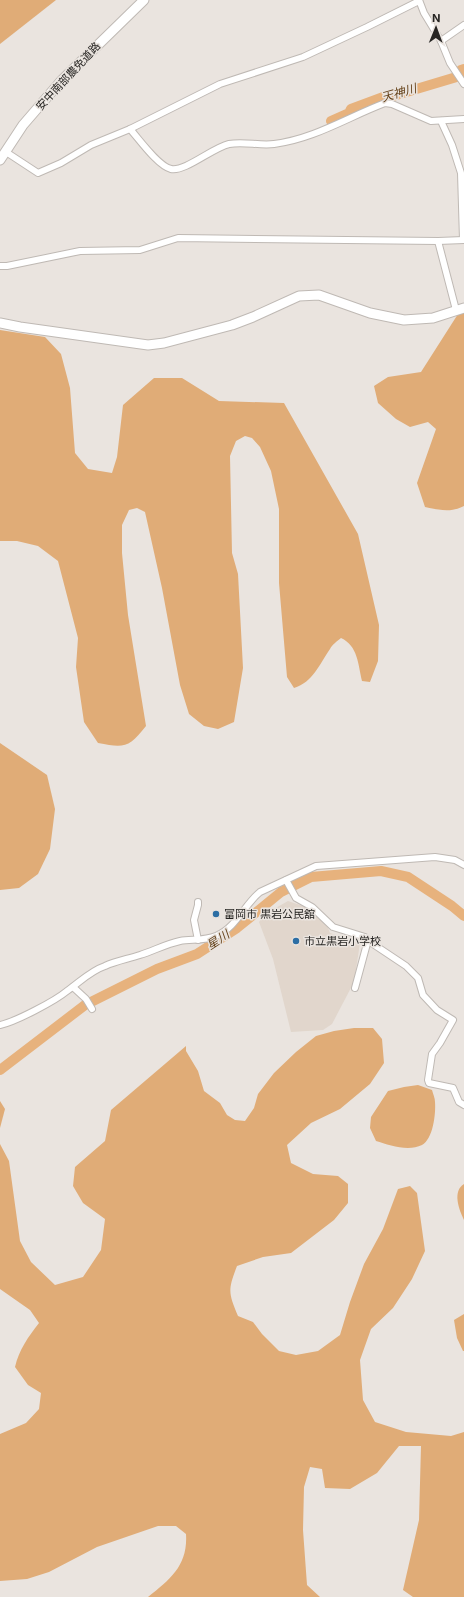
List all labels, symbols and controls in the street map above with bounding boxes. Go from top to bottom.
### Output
north arrow [416,8,456,48]
text: N [432,11,440,25]
street label: 安中南部農免道路 [33,39,103,113]
water label: 天神川 [379,80,420,105]
place label: 富岡市 黒岩公民舘 [224,907,315,921]
marker: 富岡市 黒岩公民舘 [211,909,221,919]
water label: 星川 [204,926,234,952]
place label: 市立黒岩小学校 [304,934,381,948]
marker: 市立黒岩小学校 [291,936,301,946]

